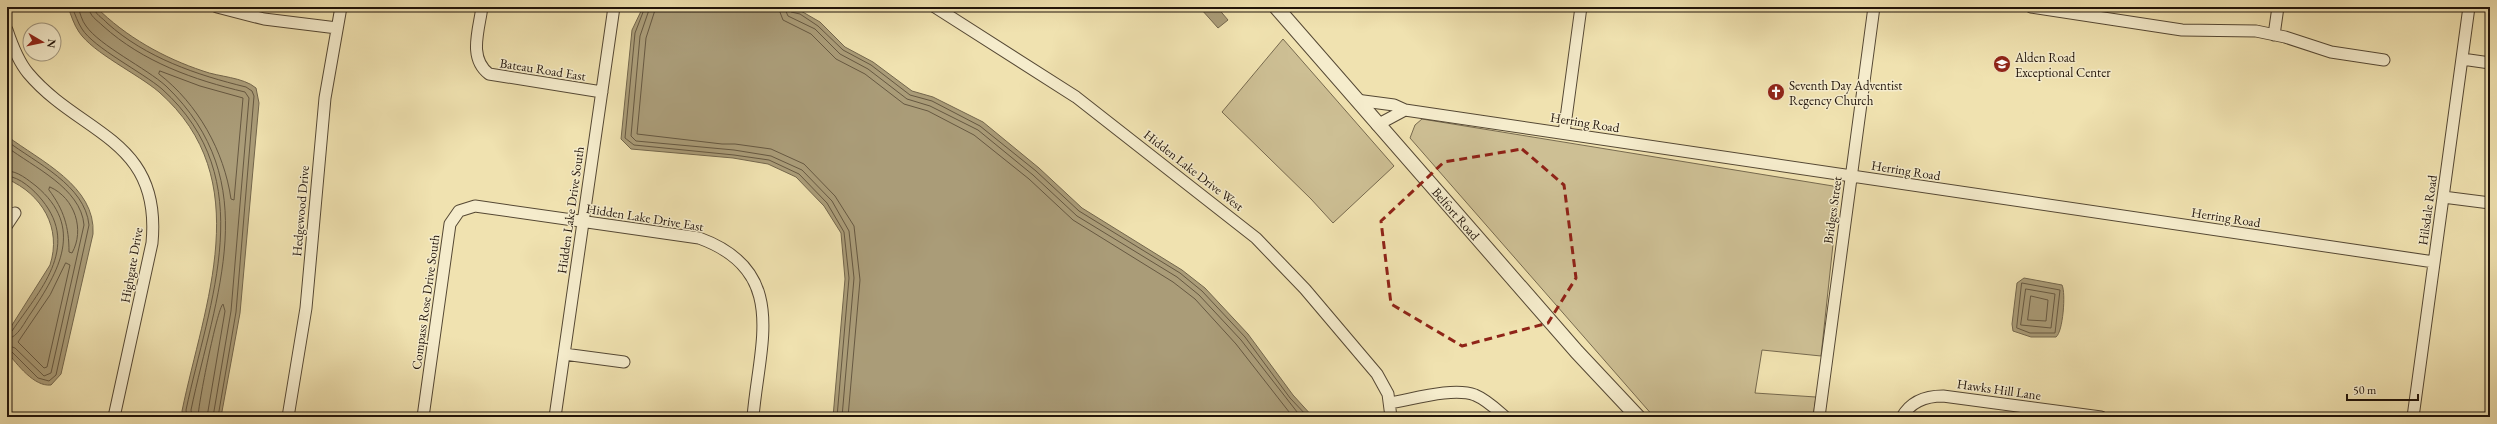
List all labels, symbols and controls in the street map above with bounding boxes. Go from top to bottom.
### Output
north arrow [22,22,62,62]
text: N [44,38,59,49]
place label: Alden Road Exceptional Center [2014,49,2111,81]
street label: Bateau Road East [499,54,587,85]
school or university icon: Alden Road Exceptional Center [1992,54,2012,74]
place label: Seventh Day Adventist Regency Church [1789,77,1902,109]
church icon: Seventh Day Adventist Regency Church [1766,82,1786,102]
street label: Herring Road [1549,109,1621,136]
street label: Hidden Lake Drive West [1140,126,1247,215]
street label: Hidden Lake Drive South [553,145,588,275]
street label: Herring Road [1870,157,1942,184]
street label: Hedgewood Drive [288,165,313,257]
street label: Hilsdale Road [2414,173,2441,246]
street label: Bridges Street [1819,175,1846,245]
street label: Belfort Road [1428,184,1484,244]
street label: Hidden Lake Drive East [585,200,705,235]
street label: Herring Road [2190,204,2262,231]
street label: Highgate Drive [116,226,146,304]
street label: Compass Rose Drive South [408,233,443,371]
street label: Hawks Hill Lane [1956,375,2042,404]
scale bar [2347,376,2418,402]
text: 50 m [2353,382,2377,398]

